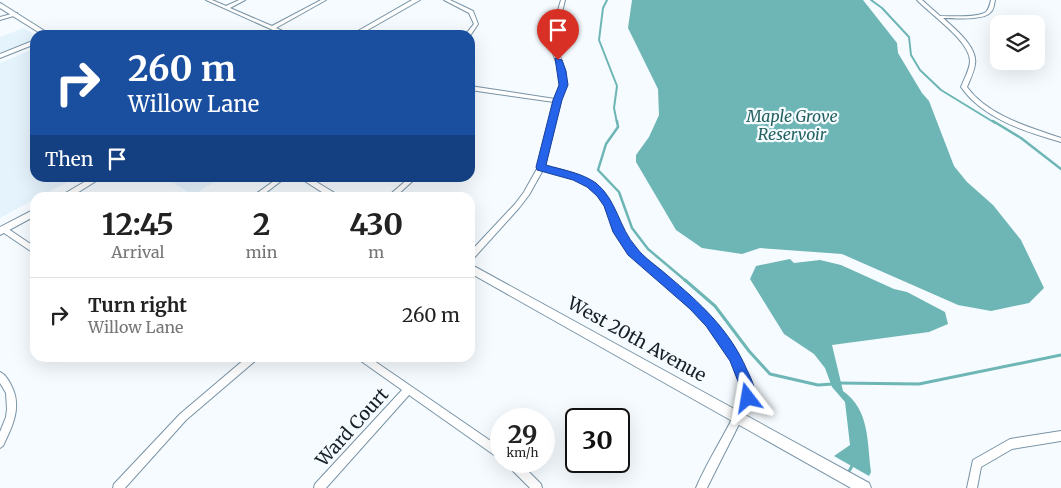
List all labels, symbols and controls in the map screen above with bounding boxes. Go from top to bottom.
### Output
pin [537,9,579,60]
map controls [990,15,1045,70]
button: layers [990,15,1045,70]
icon: arrive [544,16,572,44]
text: 260 m [128,47,236,91]
icon: right [45,50,110,115]
text: Willow Lane [128,90,259,118]
water label: Maple Grove Reservoir [745,106,838,144]
icon: arrive [103,145,131,173]
text: Then [45,147,93,171]
text: 12:45 [102,205,174,243]
text: 2 [253,205,270,243]
text: 430 [349,205,403,243]
text: Arrival [111,242,165,262]
text: min [246,242,277,262]
text: m [368,242,384,262]
street label: West 20th Avenue [563,291,710,387]
text: Turn right [88,293,187,317]
icon: right [45,301,73,329]
text: 260 m [402,303,460,327]
text: Willow Lane [88,317,183,337]
position arrow [721,371,773,423]
street label: Ward Court [310,383,393,472]
speed limit sign: 30 [565,408,630,473]
text: 29 [508,418,537,450]
text: km/h [507,445,538,460]

